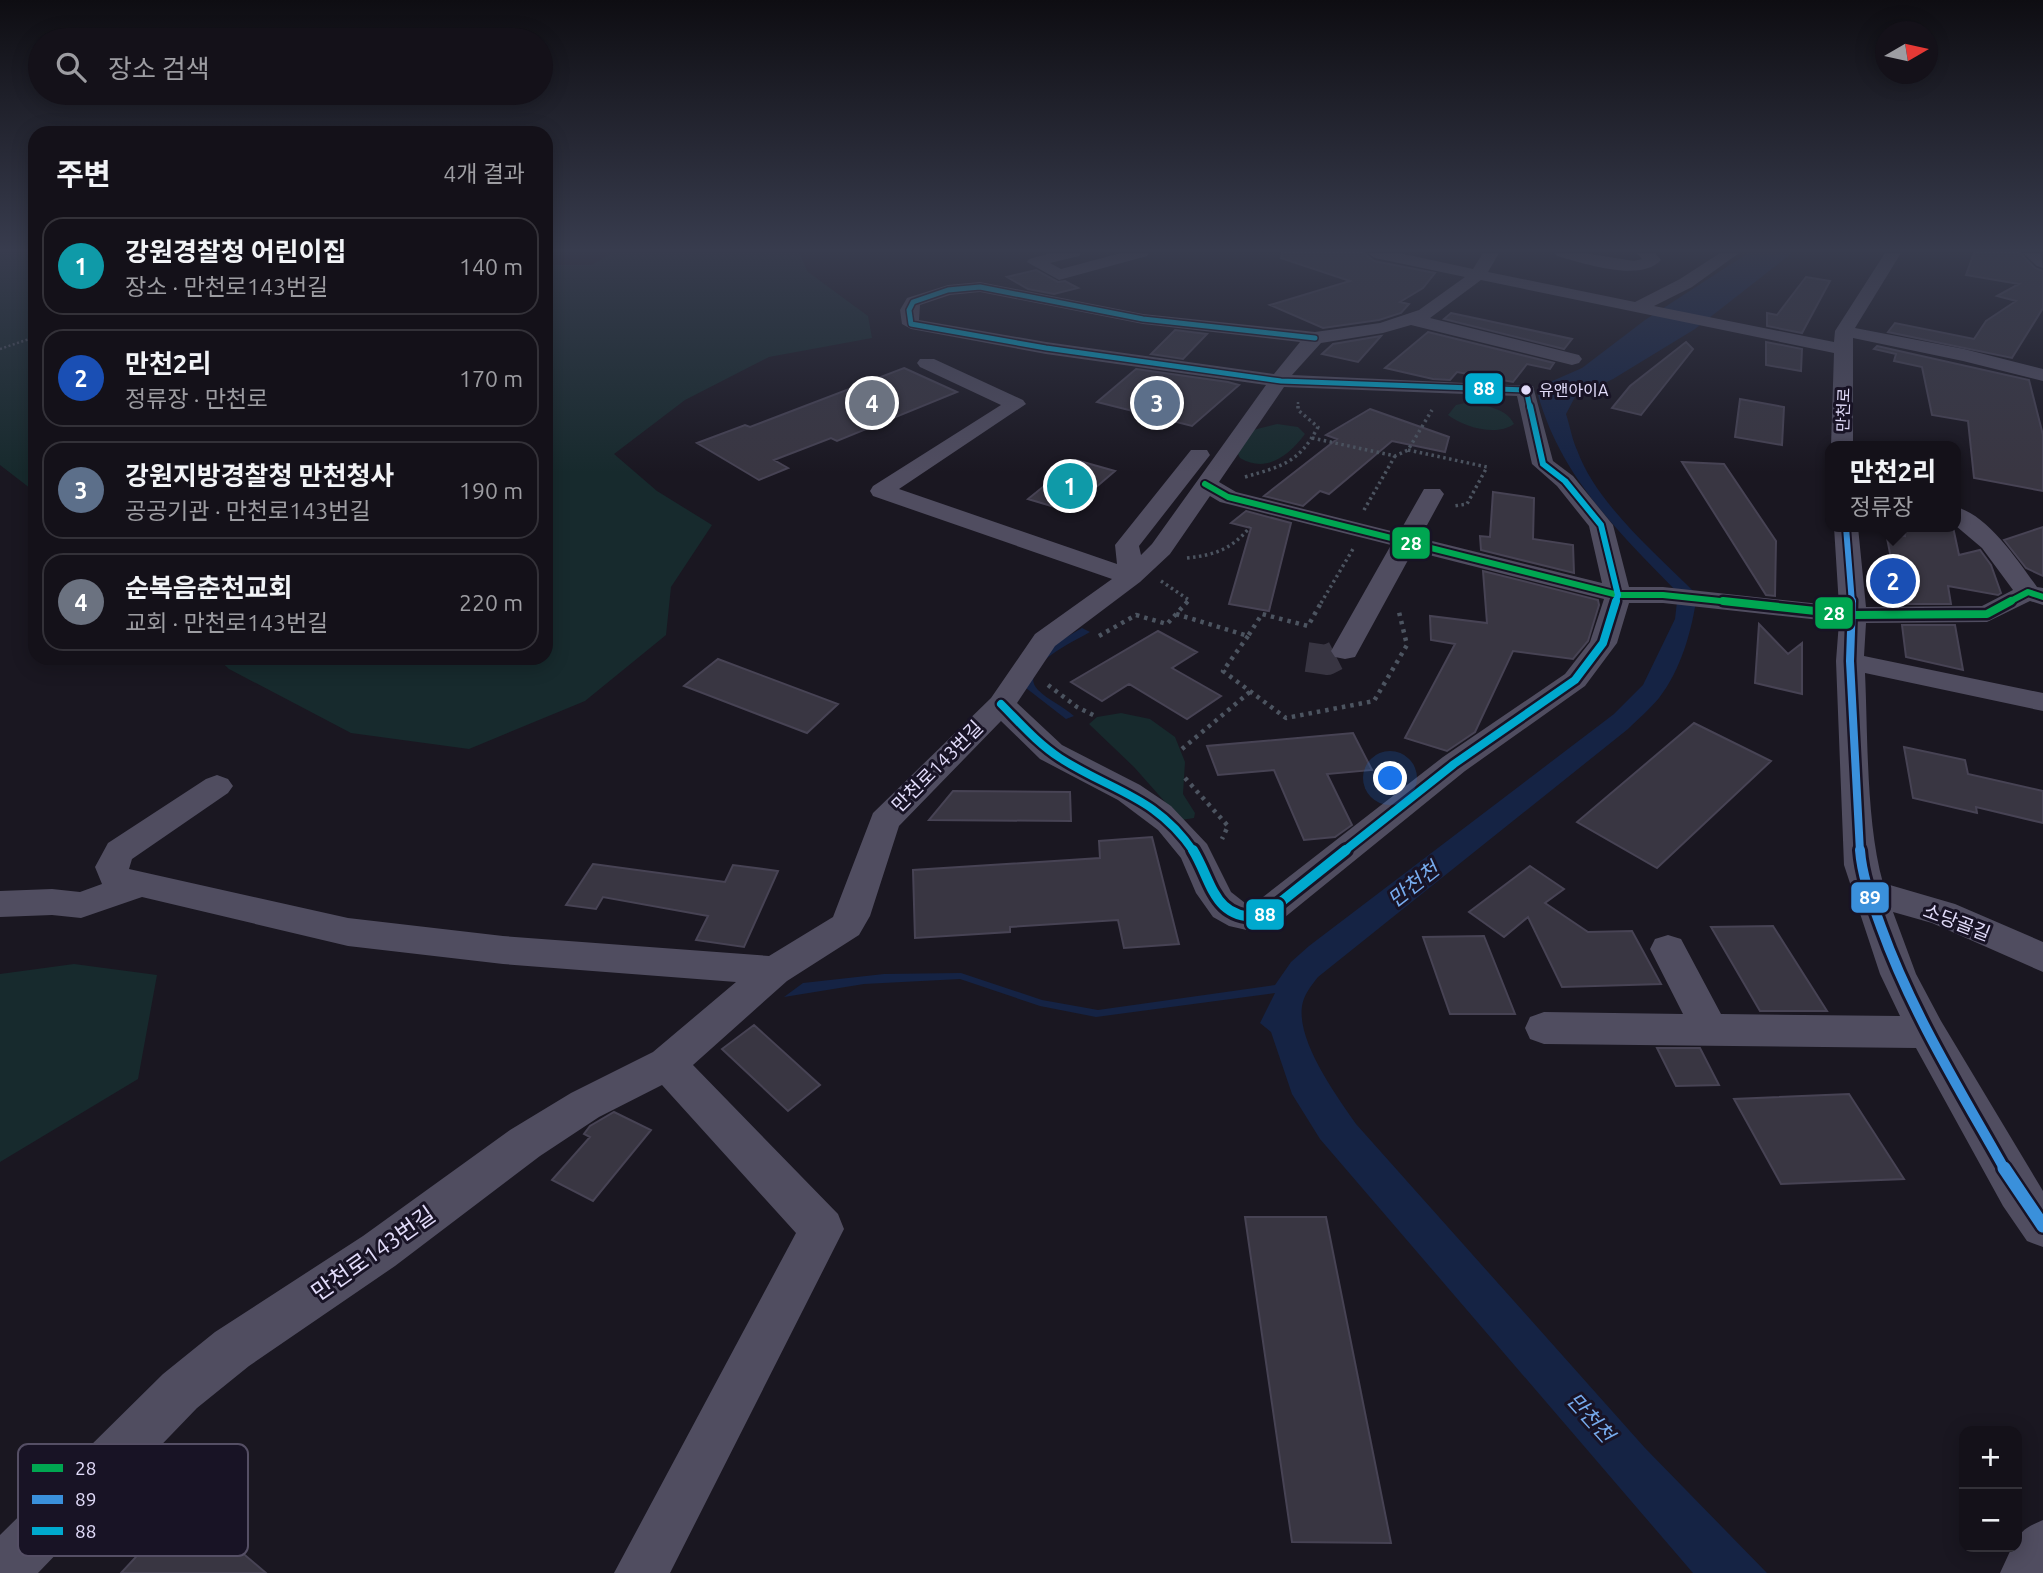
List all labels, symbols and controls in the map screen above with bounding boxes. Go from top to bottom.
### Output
north arrow [1875,21,1938,84]
search box [28,28,553,105]
icon: search [52,48,90,86]
text: 장소 검색 [108,54,210,83]
text: 주변 [56,157,111,191]
text: 4개 결과 [443,161,525,186]
text: 강원경찰청 어린이집 [125,237,346,266]
text: 1 [75,254,87,279]
text: 140 m [459,254,523,279]
text: 장소 · 만천로143번길 [125,274,328,299]
text: 만천2리 [125,349,211,378]
text: 2 [75,366,87,391]
text: 170 m [459,366,523,391]
line badge: 88 [1464,372,1504,405]
pin: 4 [849,377,895,429]
pin: 3 [1134,377,1180,429]
text: 88 [1473,377,1495,399]
place label: 유앤아이A [1539,381,1609,399]
marker: 유앤아이A [1519,383,1533,397]
text: 정류장 · 만천로 [125,386,268,411]
street label: 만천로 [1833,387,1853,432]
popup [1825,441,1961,532]
text: 만천2리 [1850,457,1936,486]
pin: 1 [1047,460,1093,512]
text: 강원지방경찰청 만천청사 [125,461,394,490]
text: 3 [75,478,87,503]
text: 190 m [459,478,523,503]
text: 정류장 [1850,494,1913,519]
text: 공공기관 · 만천로143번길 [125,498,371,523]
line badge: 28 [1391,526,1431,560]
text: 28 [1400,532,1422,554]
pin: 2 [1870,555,1916,607]
text: 순복음춘천교회 [125,573,292,602]
text: 4 [75,590,87,615]
text: 220 m [459,590,523,615]
line badge: 28 [1814,596,1854,630]
text: 28 [1823,602,1845,624]
text: 교회 · 만천로143번길 [125,610,328,635]
street label: 만천로143번길 [887,716,987,816]
your location [1373,761,1407,795]
water label: 만천천 [1383,855,1445,911]
line badge: 89 [1850,881,1890,914]
text: 89 [1859,886,1881,908]
line badge: 88 [1245,898,1285,931]
street label: 소당골길 [1920,899,1994,945]
text: 88 [1254,903,1276,925]
street label: 만천로143번길 [307,1201,439,1305]
water label: 만천천 [1563,1387,1621,1449]
map controls [1959,1426,2022,1552]
button: + [1959,1426,2022,1489]
legend [18,1444,248,1556]
text: 28 [75,1457,96,1479]
text: 89 [75,1488,96,1510]
button: − [1959,1489,2022,1552]
text: 88 [75,1520,96,1542]

